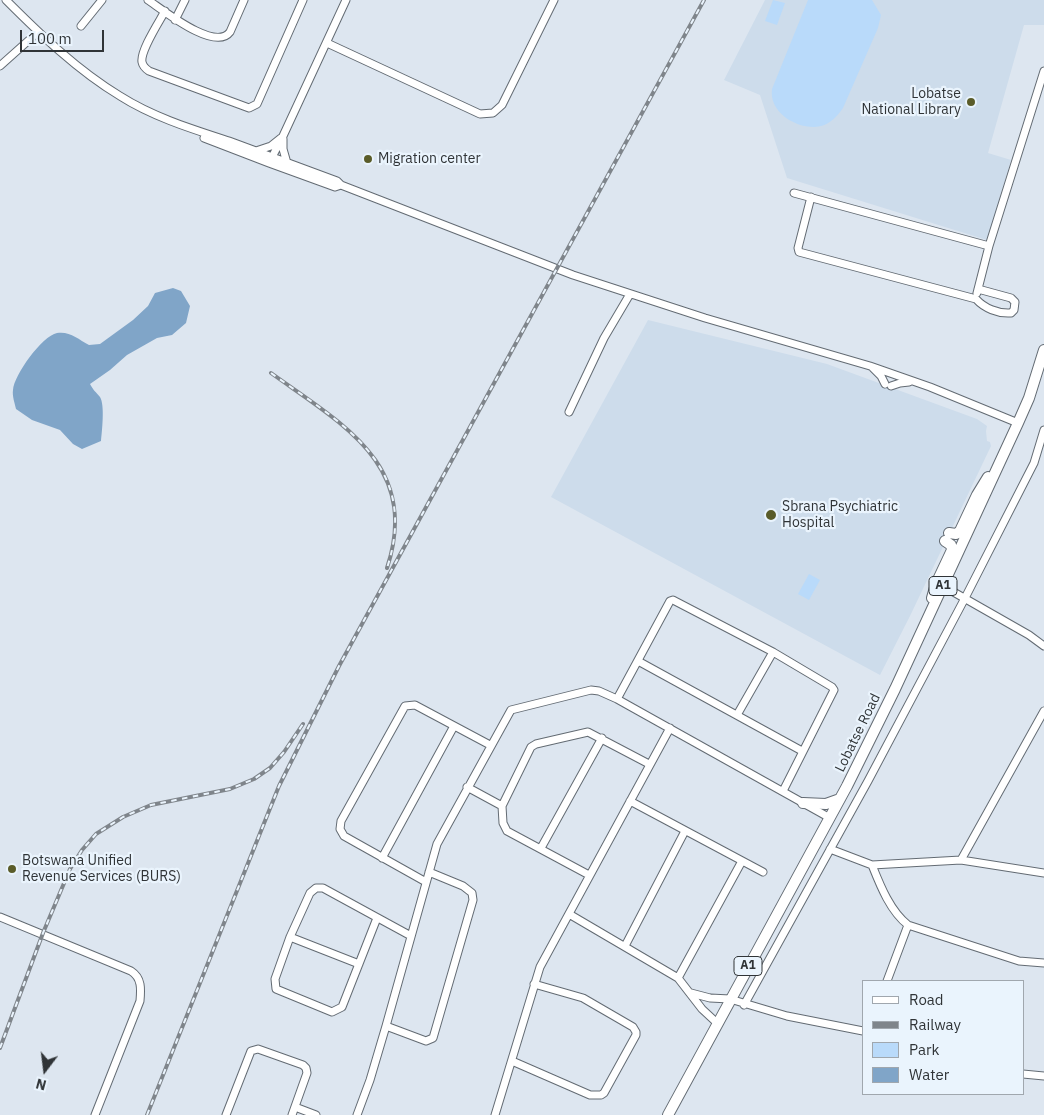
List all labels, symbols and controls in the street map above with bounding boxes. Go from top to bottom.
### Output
scale bar [22,20,106,52]
text: 100 m [28,29,72,48]
place label: Lobatse National Library [861,86,961,118]
marker: Lobatse National Library [965,96,977,108]
place label: Migration center [378,151,481,167]
marker: Migration center [362,153,374,165]
place label: Sbrana Psychiatric Hospital [782,499,898,532]
marker: Sbrana Psychiatric Hospital [764,508,778,522]
road number: A1 [929,576,957,596]
street label: Lobatse Road [832,691,884,775]
place label: Botswana Unified Revenue Services (BURS) [22,853,181,886]
marker: Botswana Unified Revenue Services (BURS) [6,863,18,875]
road number: A1 [734,956,762,976]
legend [862,980,1024,1095]
text: Road [909,990,944,1009]
text: Railway [909,1015,961,1034]
text: Park [909,1040,939,1059]
north arrow [20,1045,70,1095]
text: Water [909,1065,949,1084]
text: N [34,1074,48,1094]

